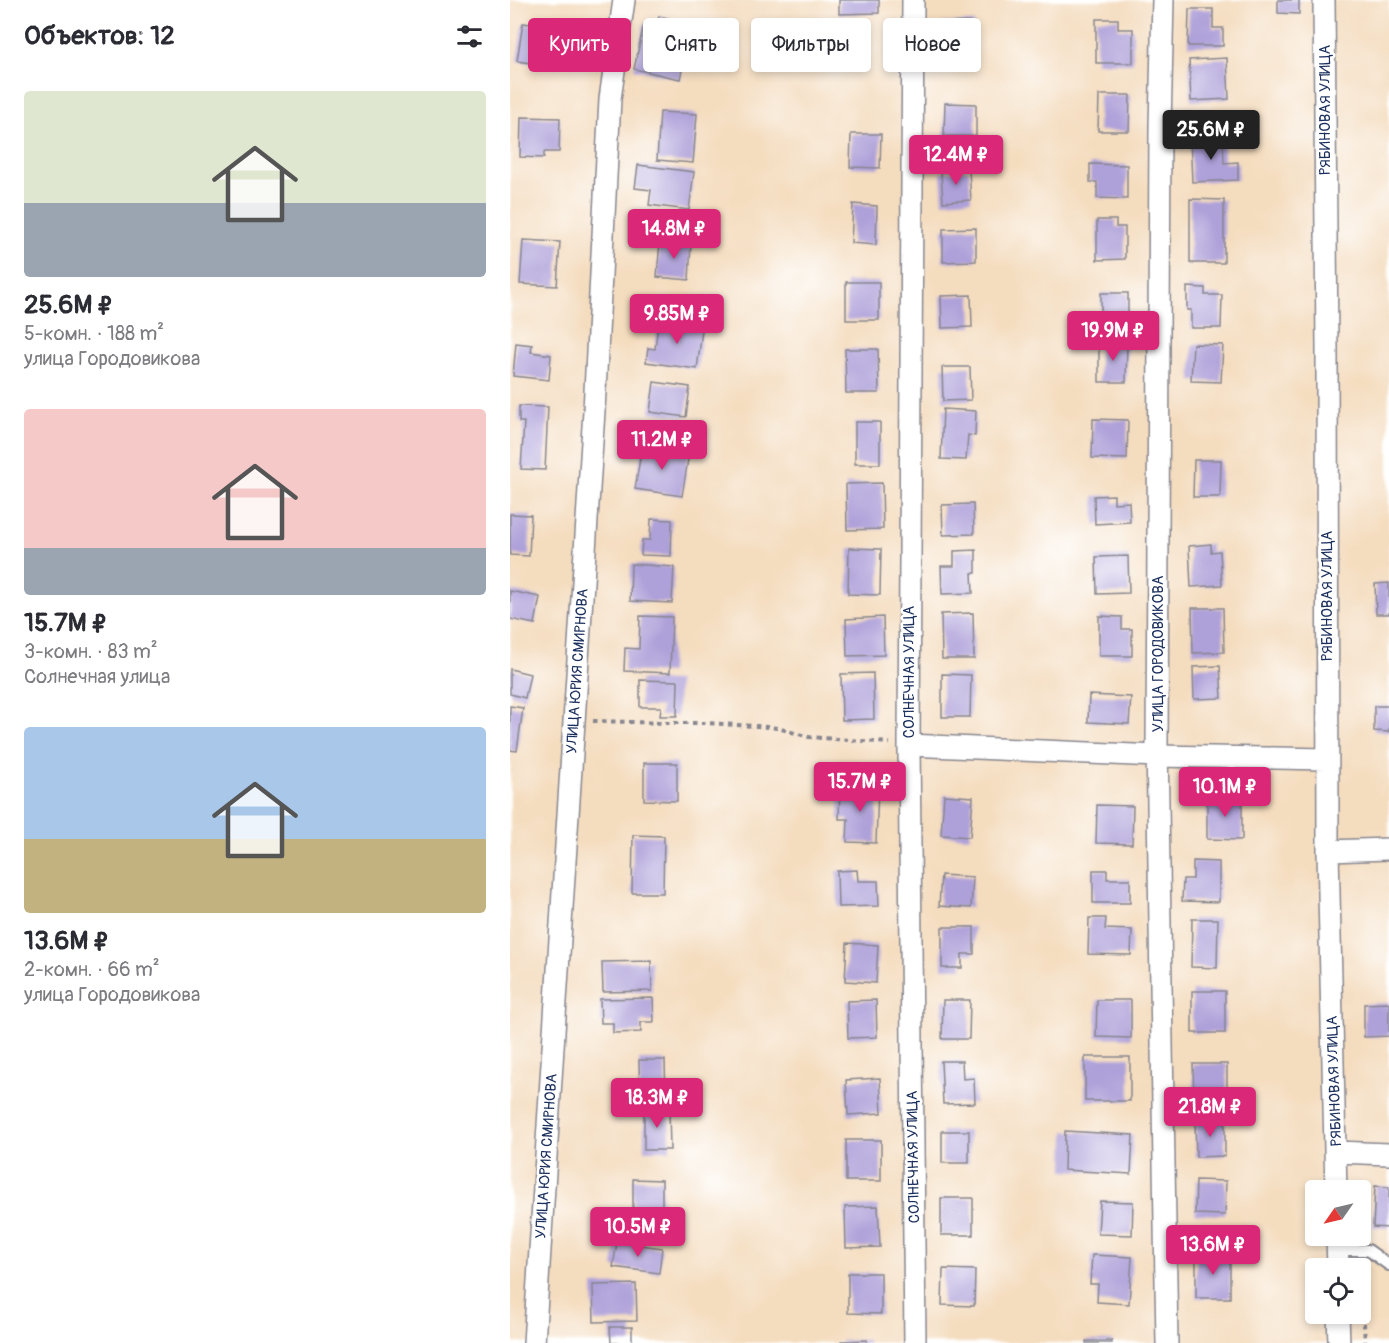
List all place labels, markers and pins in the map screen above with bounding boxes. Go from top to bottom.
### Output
pin: 25.6M ₽ [1156,110,1266,161]
pin: 12.4M ₽ [901,135,1011,186]
pin: 14.8M ₽ [619,209,729,260]
pin: 9.85M ₽ [622,294,732,345]
pin: 19.9M ₽ [1058,311,1168,362]
pin: 11.2M ₽ [607,420,717,471]
pin: 15.7M ₽ [805,762,915,813]
pin: 10.1M ₽ [1170,767,1280,818]
pin: 18.3M ₽ [602,1078,712,1129]
pin: 21.8M ₽ [1155,1087,1265,1138]
pin: 10.5M ₽ [583,1207,693,1258]
pin: 13.6M ₽ [1158,1225,1268,1276]

